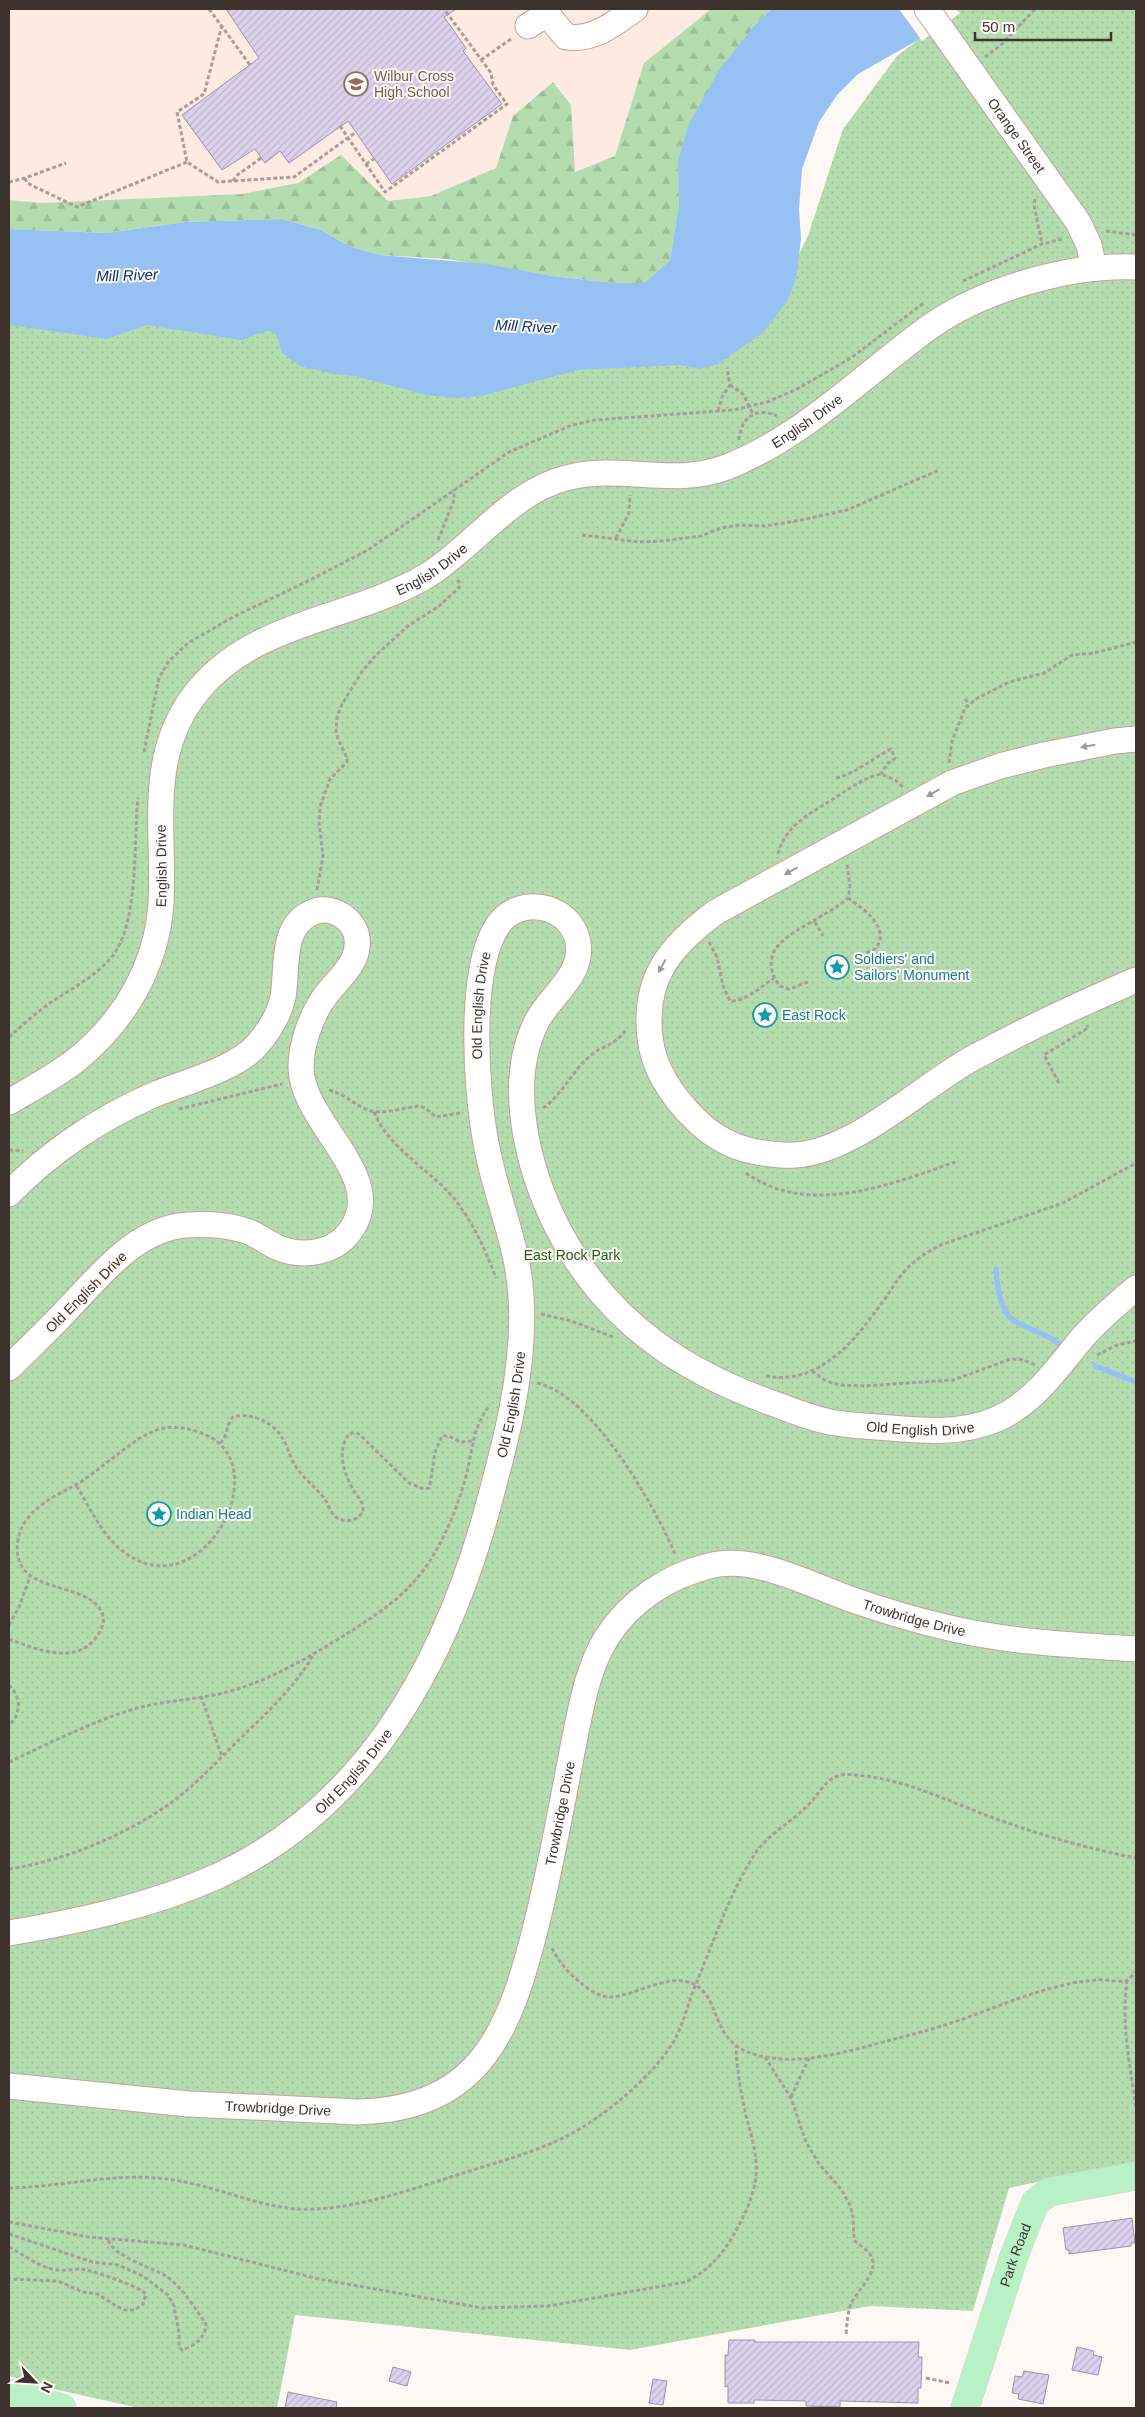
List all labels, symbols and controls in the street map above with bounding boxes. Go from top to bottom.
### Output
scale bar [975,10,1111,42]
text: 50 m [982,18,1015,35]
place label: Wilbur Cross High School [374,68,454,100]
school or university icon: Wilbur Cross High School [343,71,369,97]
street label: Orange Street [985,95,1049,176]
water label: Mill River [96,265,159,285]
water label: Mill River [495,316,558,336]
street label: English Drive [769,391,846,451]
street label: English Drive [393,540,471,598]
one-way arrow [1080,742,1096,750]
one-way arrow [926,789,941,797]
street label: English Drive [153,824,170,908]
one-way arrow [783,867,798,875]
street label: Old English Drive [469,949,494,1060]
place label: Soldiers' and Sailors' Monument [854,951,970,983]
place icon: Soldiers' and Sailors' Monument [824,954,850,980]
one-way arrow [658,959,666,974]
place icon: East Rock [752,1002,778,1028]
place label: East Rock [782,1007,847,1023]
park label: East Rock Park [524,1247,621,1263]
street label: Old English Drive [42,1248,130,1336]
street label: Old English Drive [493,1350,528,1460]
street label: Old English Drive [866,1418,976,1438]
place icon: Indian Head [146,1501,172,1527]
place label: Indian Head [176,1506,252,1522]
street label: Trowbridge Drive [861,1596,967,1639]
street label: Old English Drive [312,1726,395,1817]
street label: Trowbridge Drive [542,1760,578,1867]
street label: Trowbridge Drive [225,2098,332,2119]
street label: Park Road [997,2221,1034,2289]
north arrow [10,2357,60,2407]
text: N [37,2380,56,2395]

